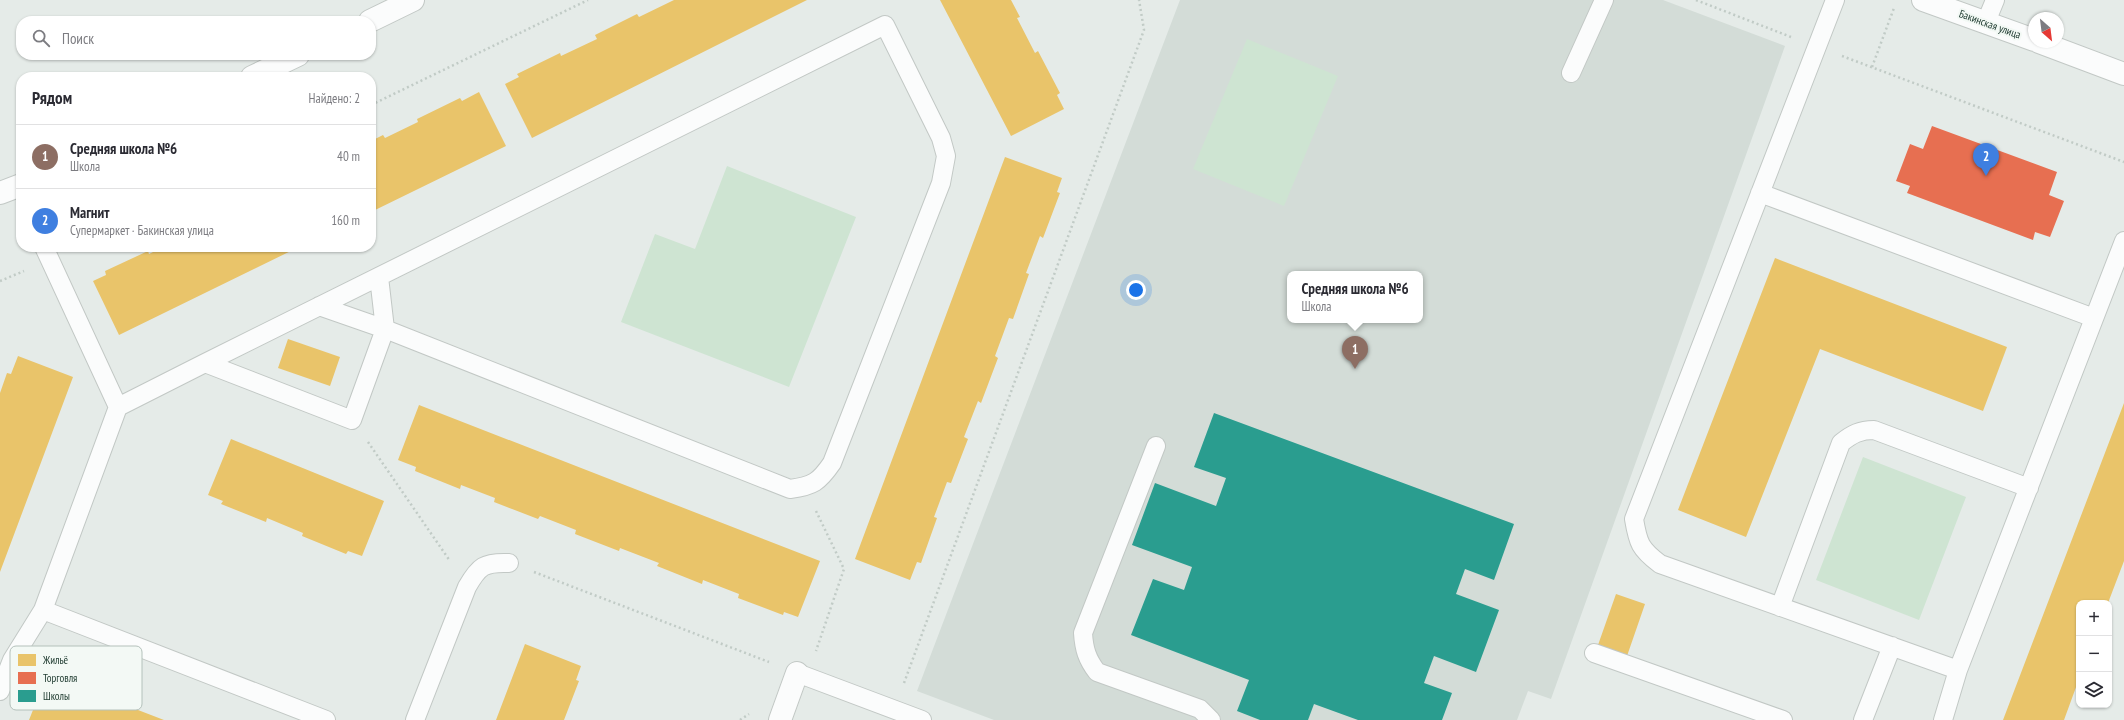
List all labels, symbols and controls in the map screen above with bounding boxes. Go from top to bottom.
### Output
street label: Бакинская улица [1957,6,2023,42]
north arrow [2028,12,2064,48]
search box [16,16,376,60]
icon: search [30,27,52,49]
text: Поиск [62,29,94,48]
text: Рядом [32,87,72,109]
text: Найдено: 2 [309,90,360,107]
text: Средняя школа №6 [70,139,177,158]
pin: 2 [1973,143,1999,176]
text: 1 [42,148,48,165]
text: 40 m [337,148,360,165]
text: Школа [70,158,100,175]
text: Магнит [70,203,109,222]
text: 2 [42,212,48,229]
text: 160 m [331,212,360,229]
text: Супермаркет · Бакинская улица [70,222,214,239]
popup [1287,271,1423,323]
text: Средняя школа №6 [1301,279,1409,298]
your location [1126,280,1146,300]
text: Школа [1301,298,1332,315]
pin: 1 [1342,336,1368,369]
map controls [2076,600,2112,708]
button: + [2076,600,2112,636]
button: − [2076,636,2112,672]
legend [10,646,142,710]
text: Жильё [42,653,69,667]
text: Торговля [43,671,77,685]
button: layers [2076,672,2112,708]
text: Школы [43,689,70,703]

